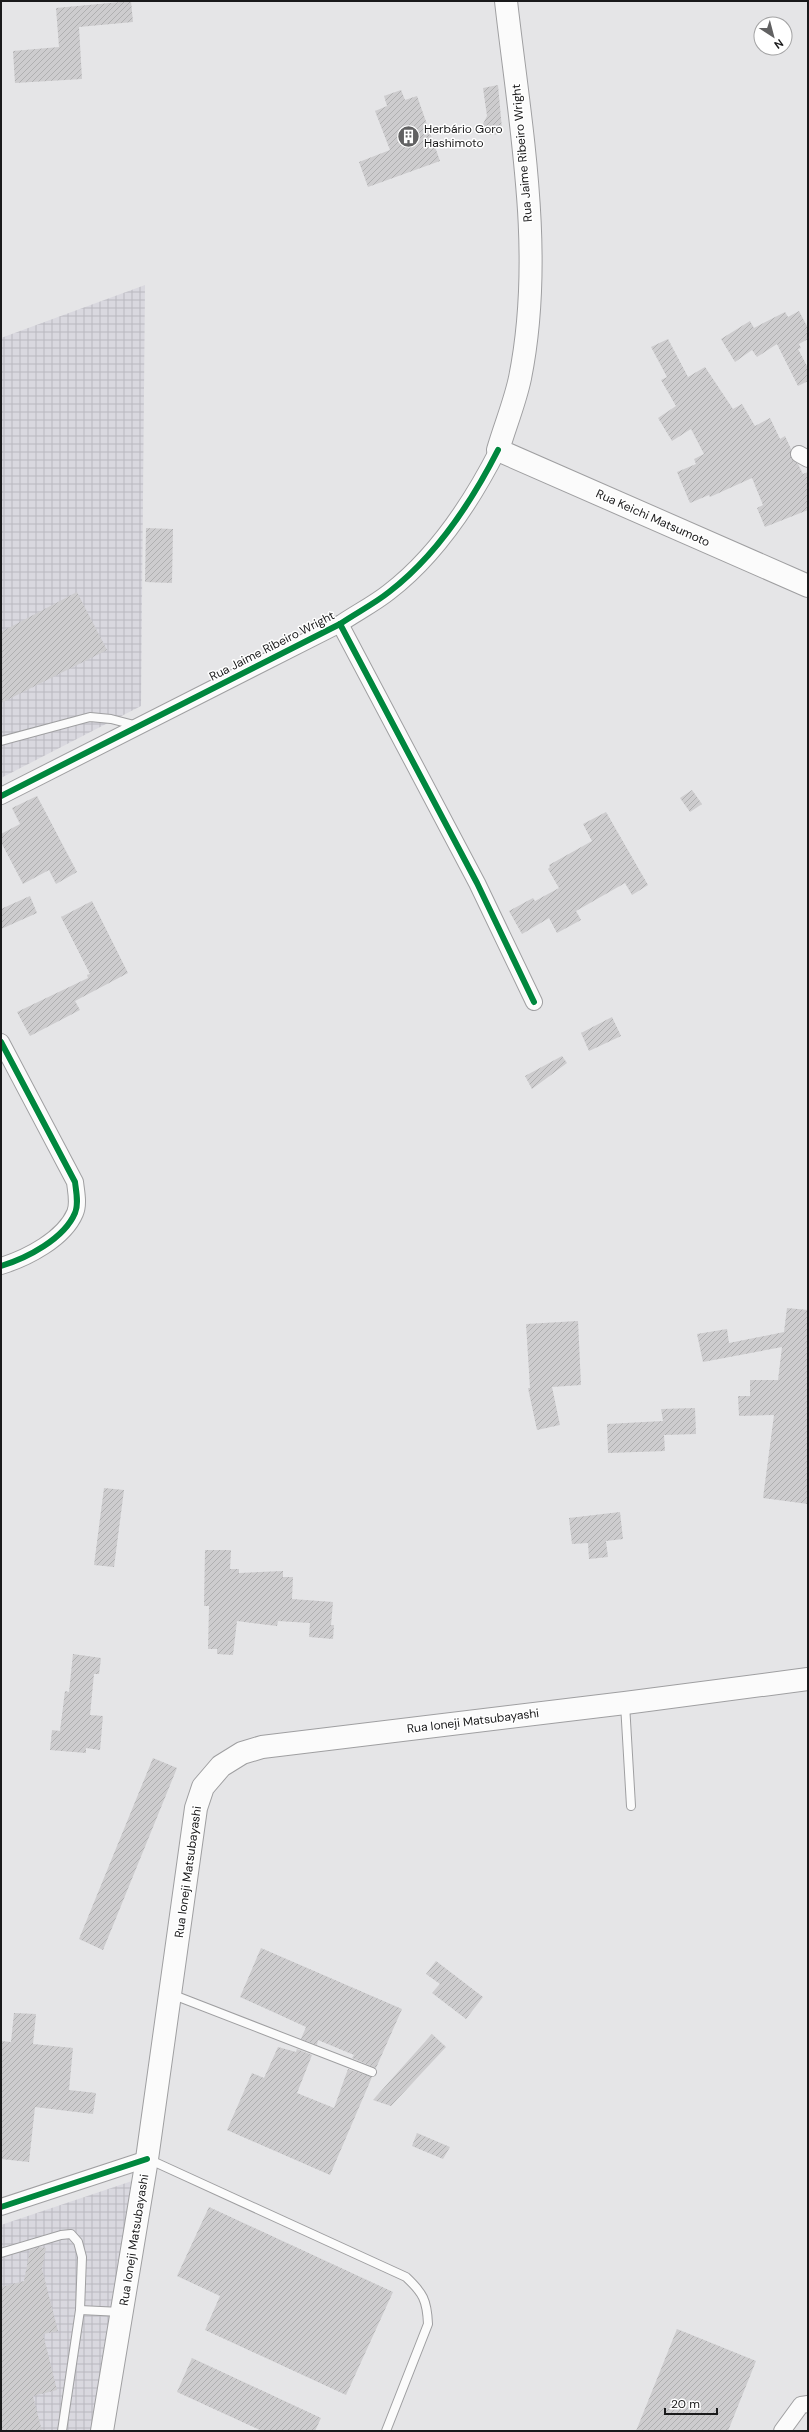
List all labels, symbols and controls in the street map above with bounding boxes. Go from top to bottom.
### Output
north arrow [753,16,793,56]
text: N [772,36,786,52]
street label: Rua Jaime Ribeiro Wright [508,83,536,223]
place label: Herbário Goro Hashimoto [424,121,503,151]
building icon: Herbário Goro Hashimoto [395,123,421,149]
street label: Rua Keichi Matsumoto [593,486,713,550]
street label: Rua Jaime Ribeiro Wright [207,607,338,685]
street label: Rua Ioneji Matsubayashi [406,1705,540,1737]
street label: Rua Ioneji Matsubayashi [171,1805,205,1939]
street label: Rua Ioneji Matsubayashi [116,2173,152,2307]
scale bar [665,2390,717,2416]
text: 20 m [671,2396,700,2412]

